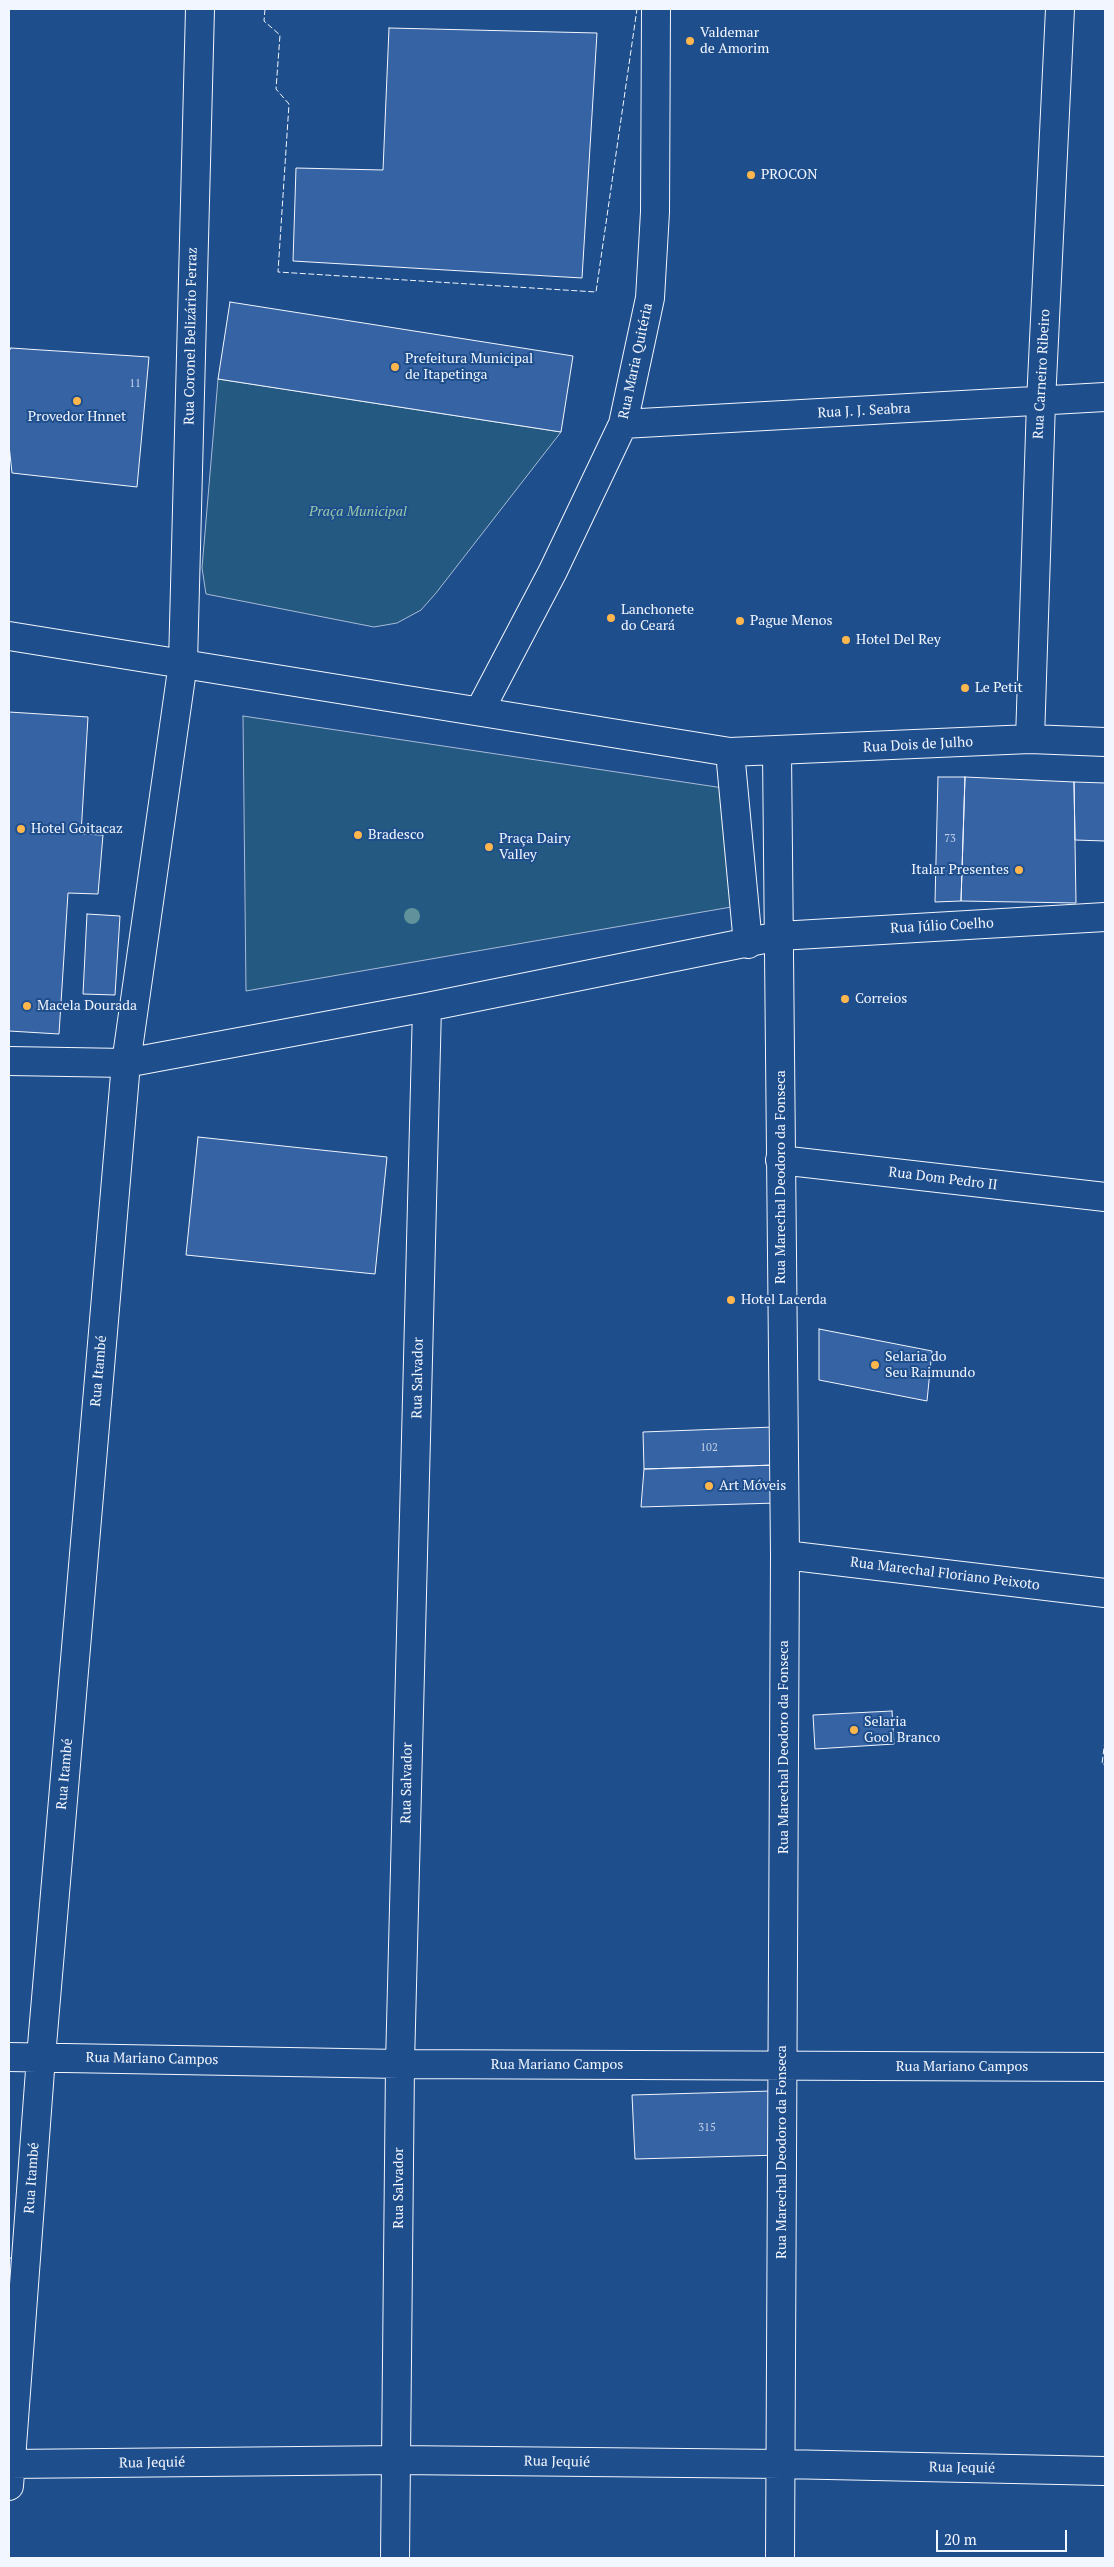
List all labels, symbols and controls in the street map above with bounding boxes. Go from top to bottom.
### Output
place label: Valdemar de Amorim [700,25,769,58]
marker: Valdemar de Amorim [684,35,696,47]
place label: PROCON [761,167,817,183]
marker: PROCON [745,169,757,181]
street label: Rua Coronel Belizário Ferraz [181,247,201,425]
street label: Rua Maria Quitéria [615,301,657,421]
street label: Rua Carneiro Ribeiro [1030,309,1054,439]
place label: Prefeitura Municipal de Itapetinga [405,351,533,384]
marker: Prefeitura Municipal de Itapetinga [389,361,401,373]
house number: 11 [129,377,141,391]
marker: Provedor Hnnet [71,395,83,407]
street label: Rua J. J. Seabra [817,400,911,422]
place label: Provedor Hnnet [28,409,126,425]
park label: Praça Municipal [309,504,407,520]
place label: Lanchonete do Ceará [621,602,694,634]
marker: Lanchonete do Ceará [605,612,617,624]
place label: Pague Menos [750,613,833,629]
marker: Pague Menos [734,615,746,627]
place label: Hotel Del Rey [856,632,941,648]
marker: Hotel Del Rey [840,634,852,646]
place label: Le Petit [975,680,1023,696]
marker: Le Petit [959,682,971,694]
street label: Rua Dois de Julho [863,734,973,756]
place label: Hotel Goitacaz [31,821,123,837]
marker: Hotel Goitacaz [15,823,27,835]
place label: Bradesco [368,827,424,843]
marker: Bradesco [352,829,364,841]
place label: Praça Dairy Valley [499,831,571,864]
house number: 73 [944,832,956,846]
marker: Praça Dairy Valley [483,841,495,853]
place label: Italar Presentes [911,862,1009,878]
marker: Italar Presentes [1013,864,1025,876]
street label: Rua Júlio Coelho [890,915,994,937]
place label: Correios [855,991,907,1007]
marker: Correios [839,993,851,1005]
place label: Macela Dourada [37,998,137,1014]
marker: Macela Dourada [21,1000,33,1012]
street label: Rua Marechal Deodoro da Fonseca [773,1070,789,1284]
street label: Rua Dom Pedro II [888,1164,998,1194]
place label: Hotel Lacerda [741,1292,827,1308]
marker: Hotel Lacerda [725,1294,737,1306]
street label: Rua Itambé [88,1335,110,1407]
street label: Rua Salvador [409,1337,427,1419]
place label: Selaria do Seu Raimundo [885,1349,975,1381]
marker: Selaria do Seu Raimundo [869,1359,881,1371]
house number: 102 [700,1441,718,1455]
place label: Art Móveis [719,1478,786,1494]
marker: Art Móveis [703,1480,715,1492]
street label: Rua Marechal Floriano Peixoto [849,1554,1041,1594]
street label: Rua Marechal Deodoro da Fonseca [776,1640,792,1854]
place label: Selaria Gool Branco [864,1714,940,1746]
marker: Selaria Gool Branco [848,1724,860,1736]
street label: Rua Itambé [54,1738,76,1810]
street label: Rua Salvador [398,1742,416,1824]
street label: Rua Marechal Deodoro da Fonseca [774,2045,790,2259]
street label: Rua Mariano Campos [86,2049,218,2069]
street label: Rua Mariano Campos [491,2057,623,2073]
street label: Rua Mariano Campos [896,2059,1028,2075]
house number: 315 [698,2121,716,2135]
street label: Rua Itambé [21,2142,43,2214]
street label: Rua Salvador [391,2147,407,2229]
street label: Rua Jequié [524,2453,590,2471]
street label: Rua Jequié [119,2454,185,2472]
street label: Rua Jequié [929,2459,995,2477]
scale bar [939,2520,1070,2552]
text: 20 m [944,2529,977,2549]

